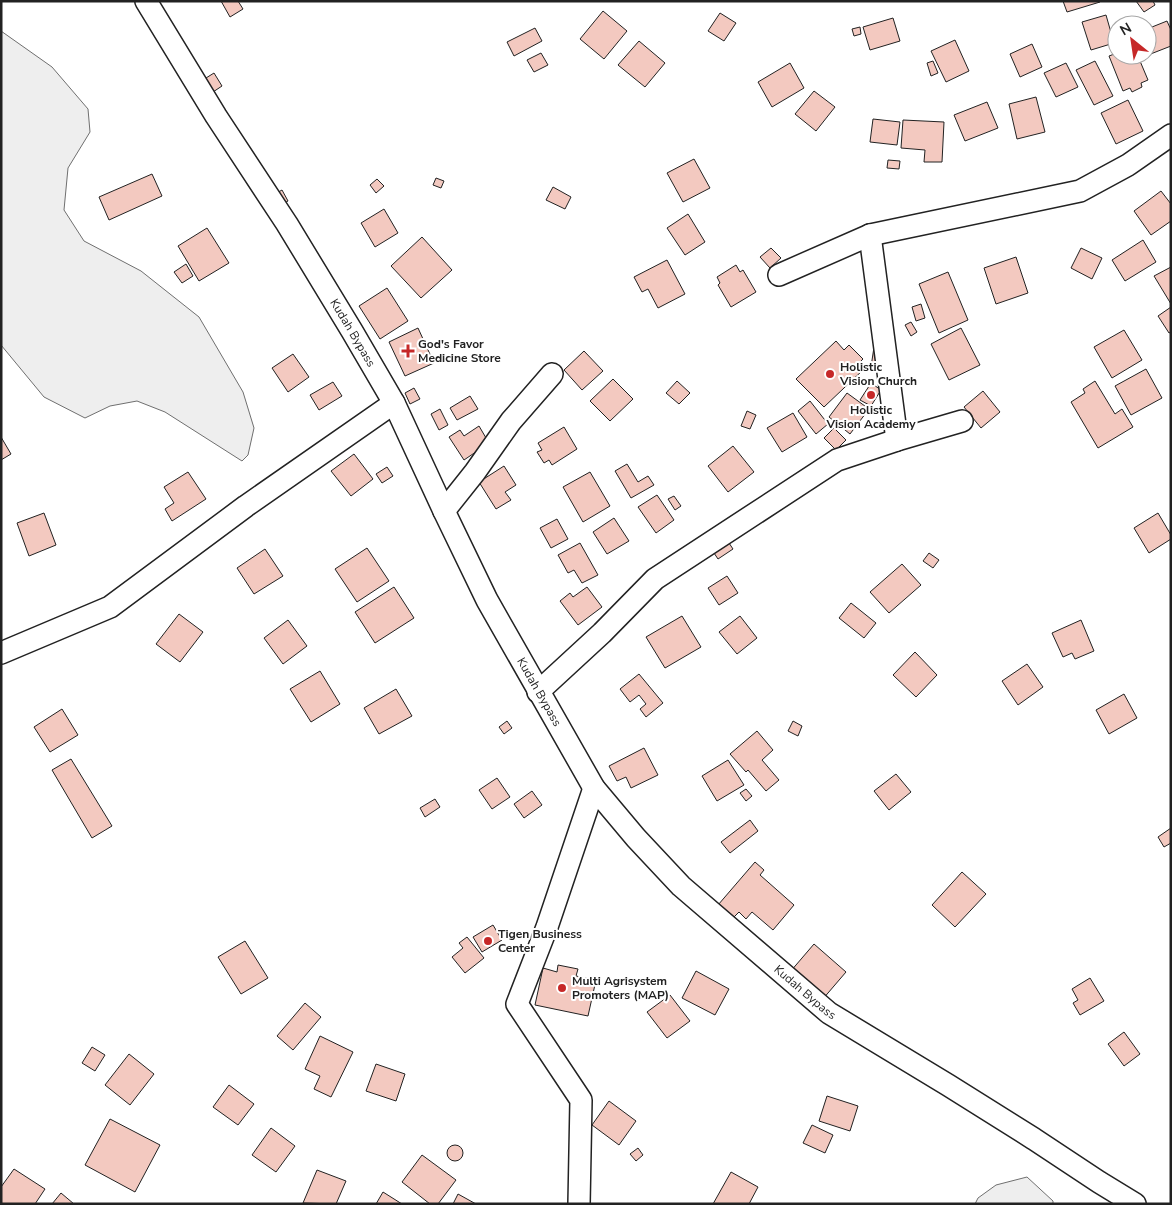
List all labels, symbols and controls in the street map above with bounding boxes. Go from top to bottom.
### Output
north arrow [1107,15,1157,65]
text: N [1116,18,1135,40]
street label: Kudah Bypass [326,296,379,370]
place label: God's Favor Medicine Store [418,336,501,366]
marker: God's Favor Medicine Store [402,345,414,357]
place label: Holistic Vision Church [839,359,917,389]
marker: Holistic Vision Church [824,368,836,380]
marker: Holistic Vision Academy [865,389,877,401]
place label: Holistic Vision Academy [825,402,916,432]
street label: Kudah Bypass [513,655,565,729]
place label: Tigen Business Center [498,926,582,956]
marker: Tigen Business Center [482,935,494,947]
street label: Kudah Bypass [771,961,839,1023]
place label: Multi Agrisystem Promoters (MAP) [572,973,669,1003]
marker: Multi Agrisystem Promoters (MAP) [556,982,568,994]

